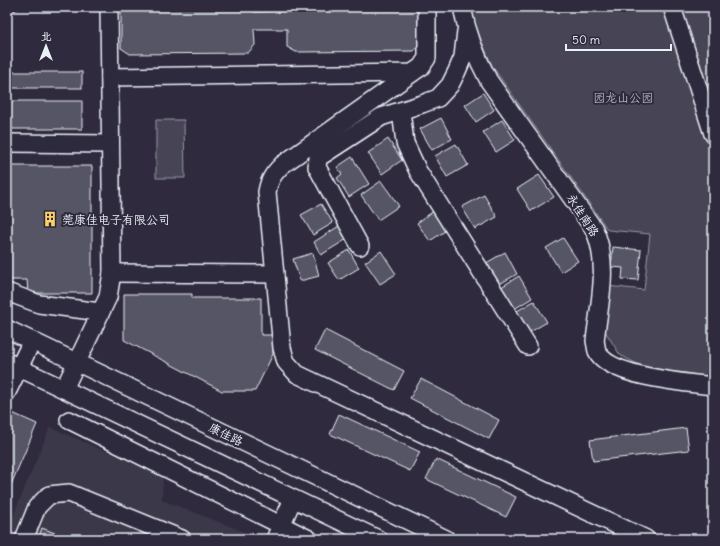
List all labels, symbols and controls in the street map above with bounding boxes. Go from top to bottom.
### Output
north arrow [26,26,66,66]
scale bar [566,26,671,52]
text: 北 [41,29,52,43]
text: 50 m [572,32,601,47]
park label: 园龙山公园 [593,90,653,105]
street label: 永佳南路 [564,191,602,239]
building icon: 莞康佳电子有限公司 [41,210,59,228]
place label: 莞康佳电子有限公司 [62,212,170,227]
street label: 康佳路 [207,419,245,449]

